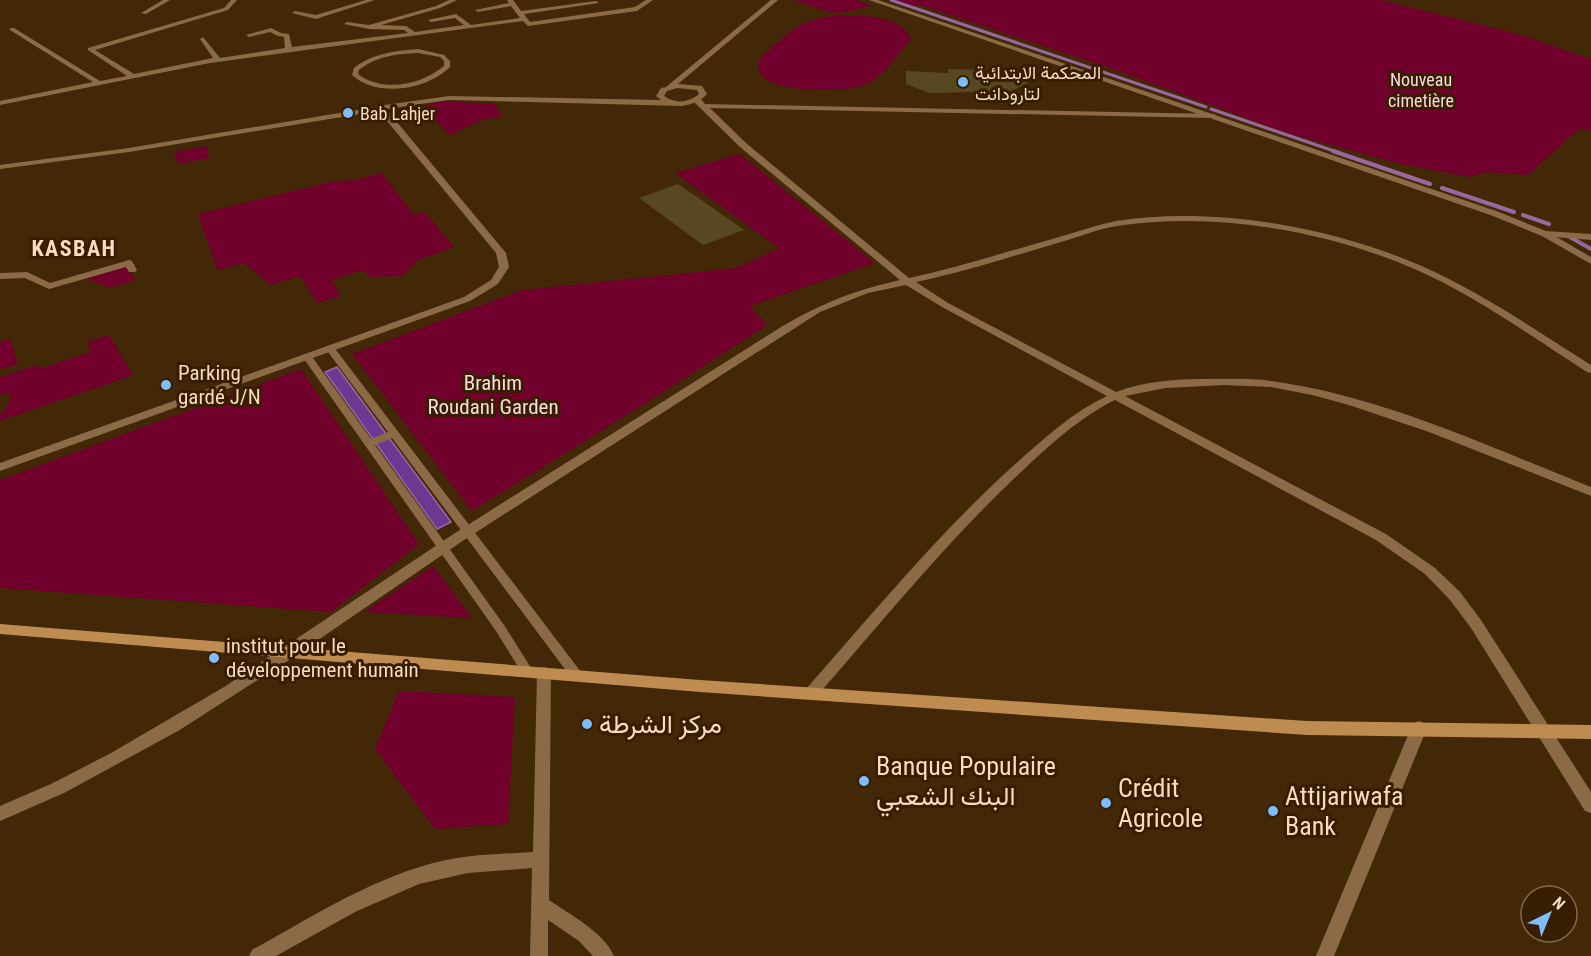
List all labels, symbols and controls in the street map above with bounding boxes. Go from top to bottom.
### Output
place label: المحكمة الابتدائية لتارودانت [975,62,1101,105]
park label: Nouveau cimetière [1388,69,1454,111]
marker: المحكمة الابتدائية لتارودانت [956,75,970,89]
place label: Bab Lahjer [360,103,436,124]
marker: Bab Lahjer [341,106,355,120]
district label: KASBAH [31,236,117,261]
place label: Parking gardé J/N [178,361,261,409]
park label: Brahim Roudani Garden [427,371,559,419]
marker: Parking gardé J/N [159,378,173,392]
place label: institut pour le développement humain [226,634,419,682]
marker: institut pour le développement humain [207,651,221,665]
place label: مركز الشرطة [599,709,722,740]
marker: مركز الشرطة [580,717,594,731]
place label: Banque Populaire البنك الشعبي [876,751,1056,817]
place label: Crédit Agricole [1118,773,1203,833]
marker: Banque Populaire البنك الشعبي [857,774,871,788]
place label: Attijariwafa Bank [1285,781,1403,841]
marker: Crédit Agricole [1099,796,1113,810]
marker: Attijariwafa Bank [1266,804,1280,818]
north arrow [1519,884,1579,944]
text: N [1549,893,1569,914]

